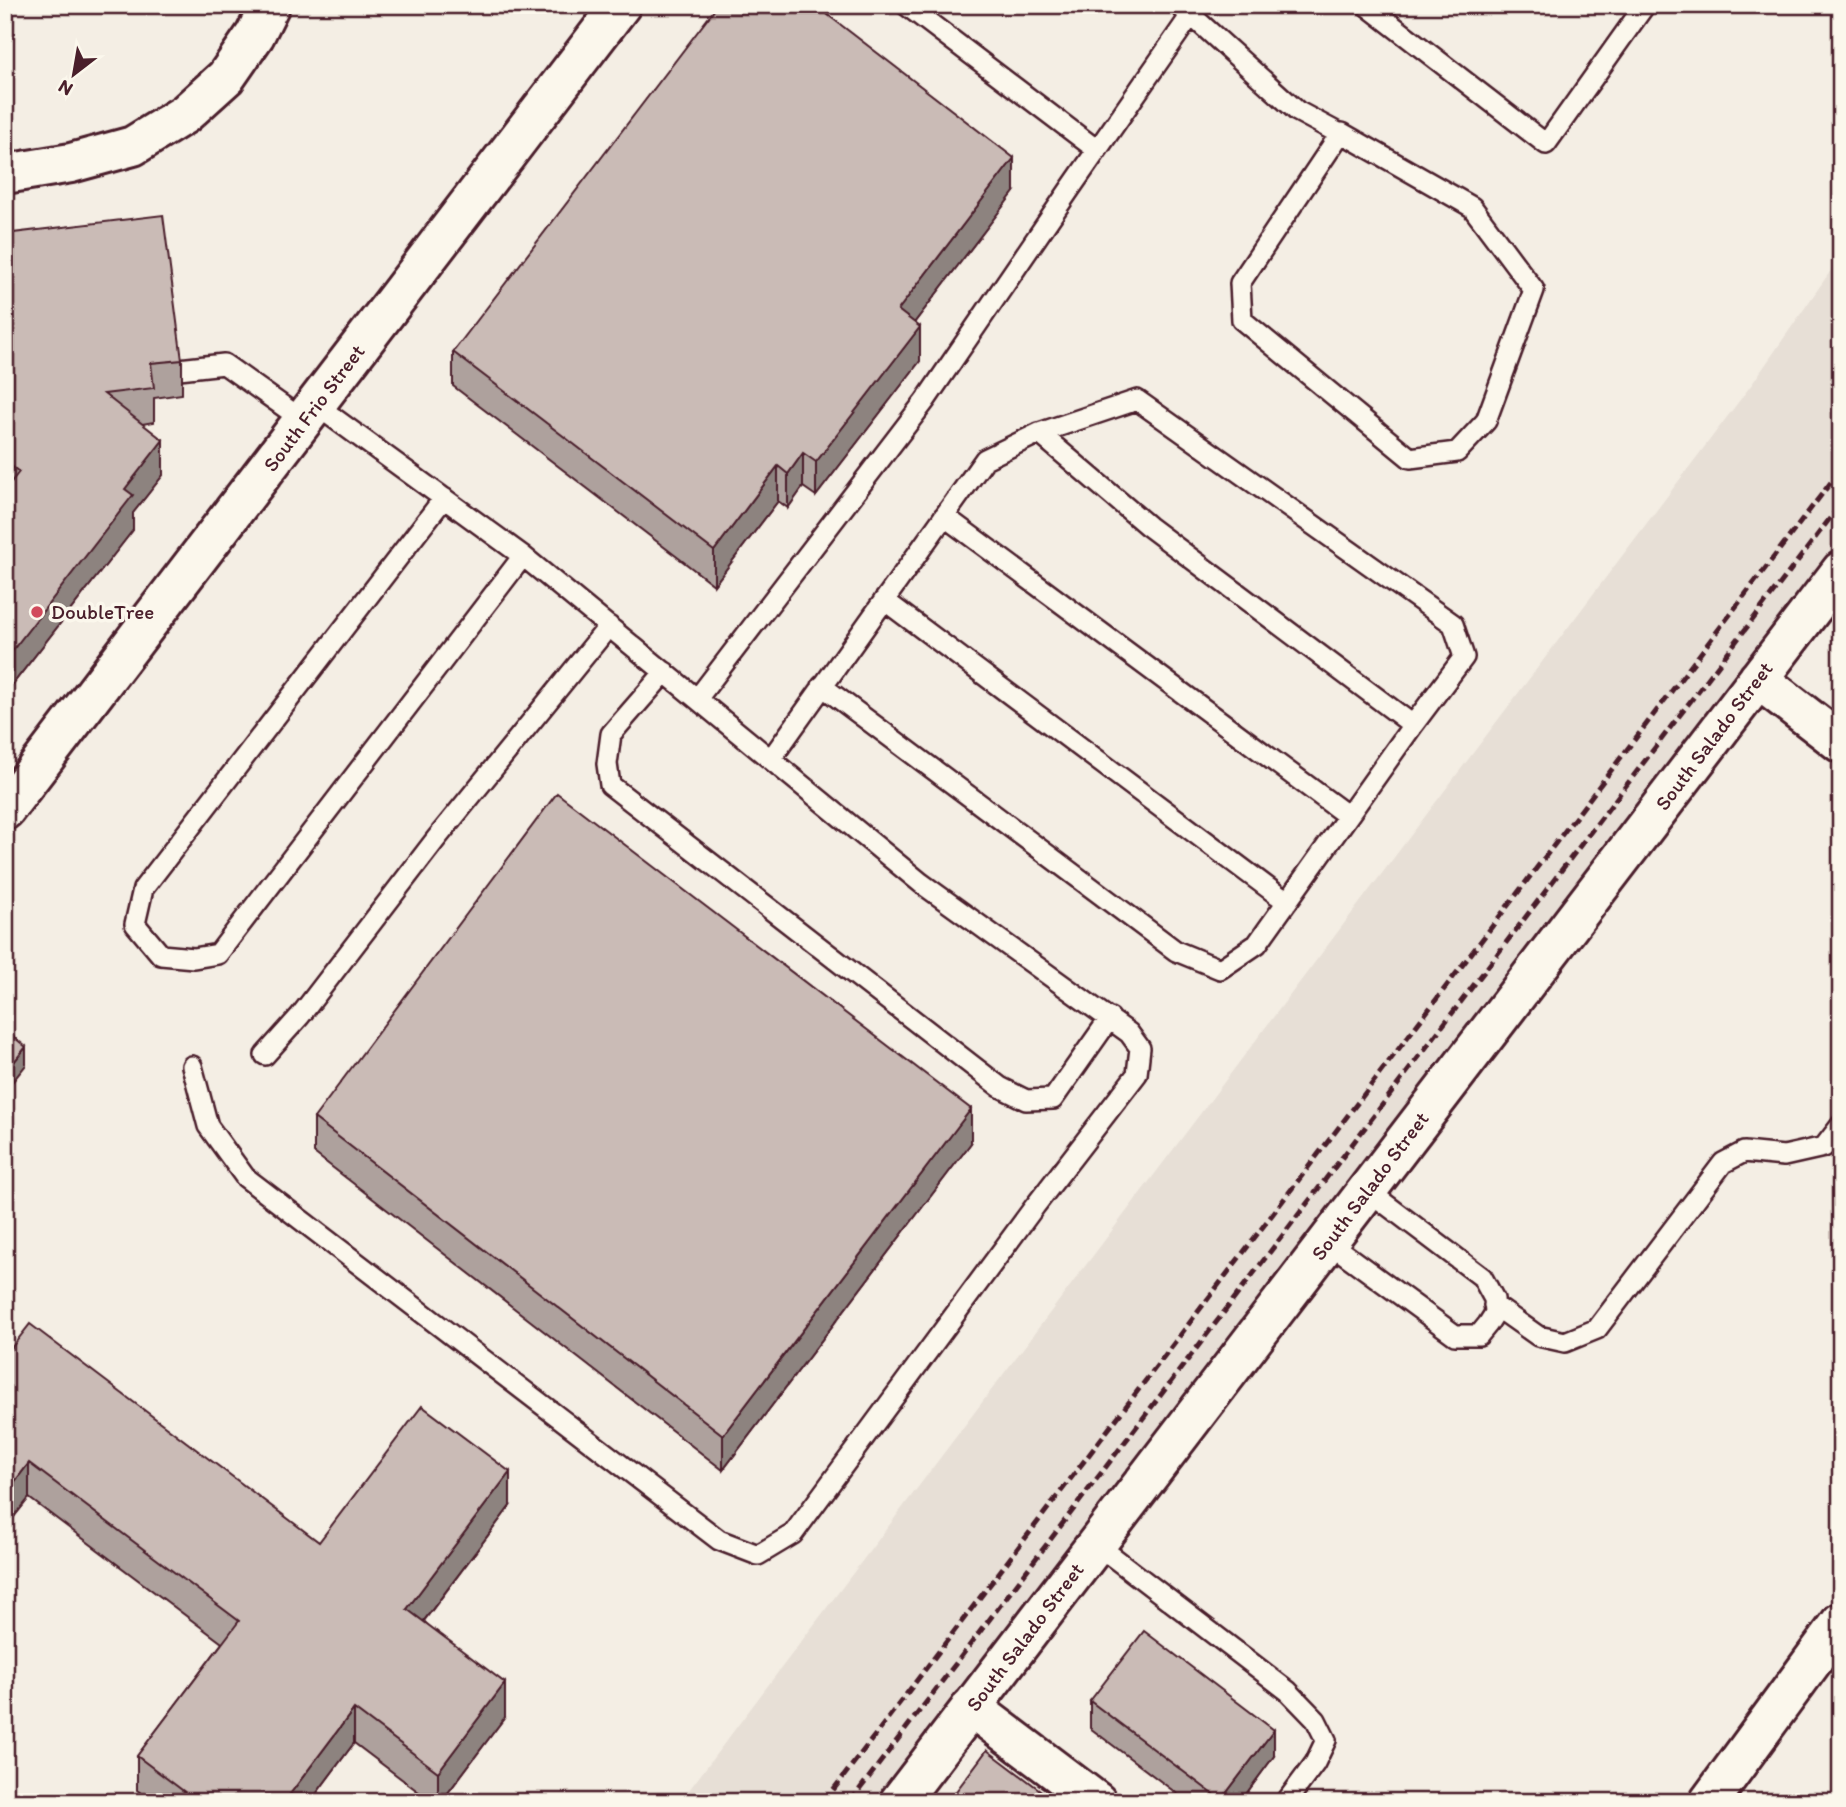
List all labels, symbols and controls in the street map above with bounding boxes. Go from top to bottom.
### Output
north arrow [38,38,108,108]
text: N [54,75,77,101]
street label: South Frio Street [258,339,370,476]
place label: DoubleTree [51,599,154,624]
marker: DoubleTree [29,604,45,620]
street label: South Salado Street [1649,656,1778,815]
street label: South Salado Street [1305,1106,1434,1265]
street label: South Salado Street [960,1557,1089,1716]

